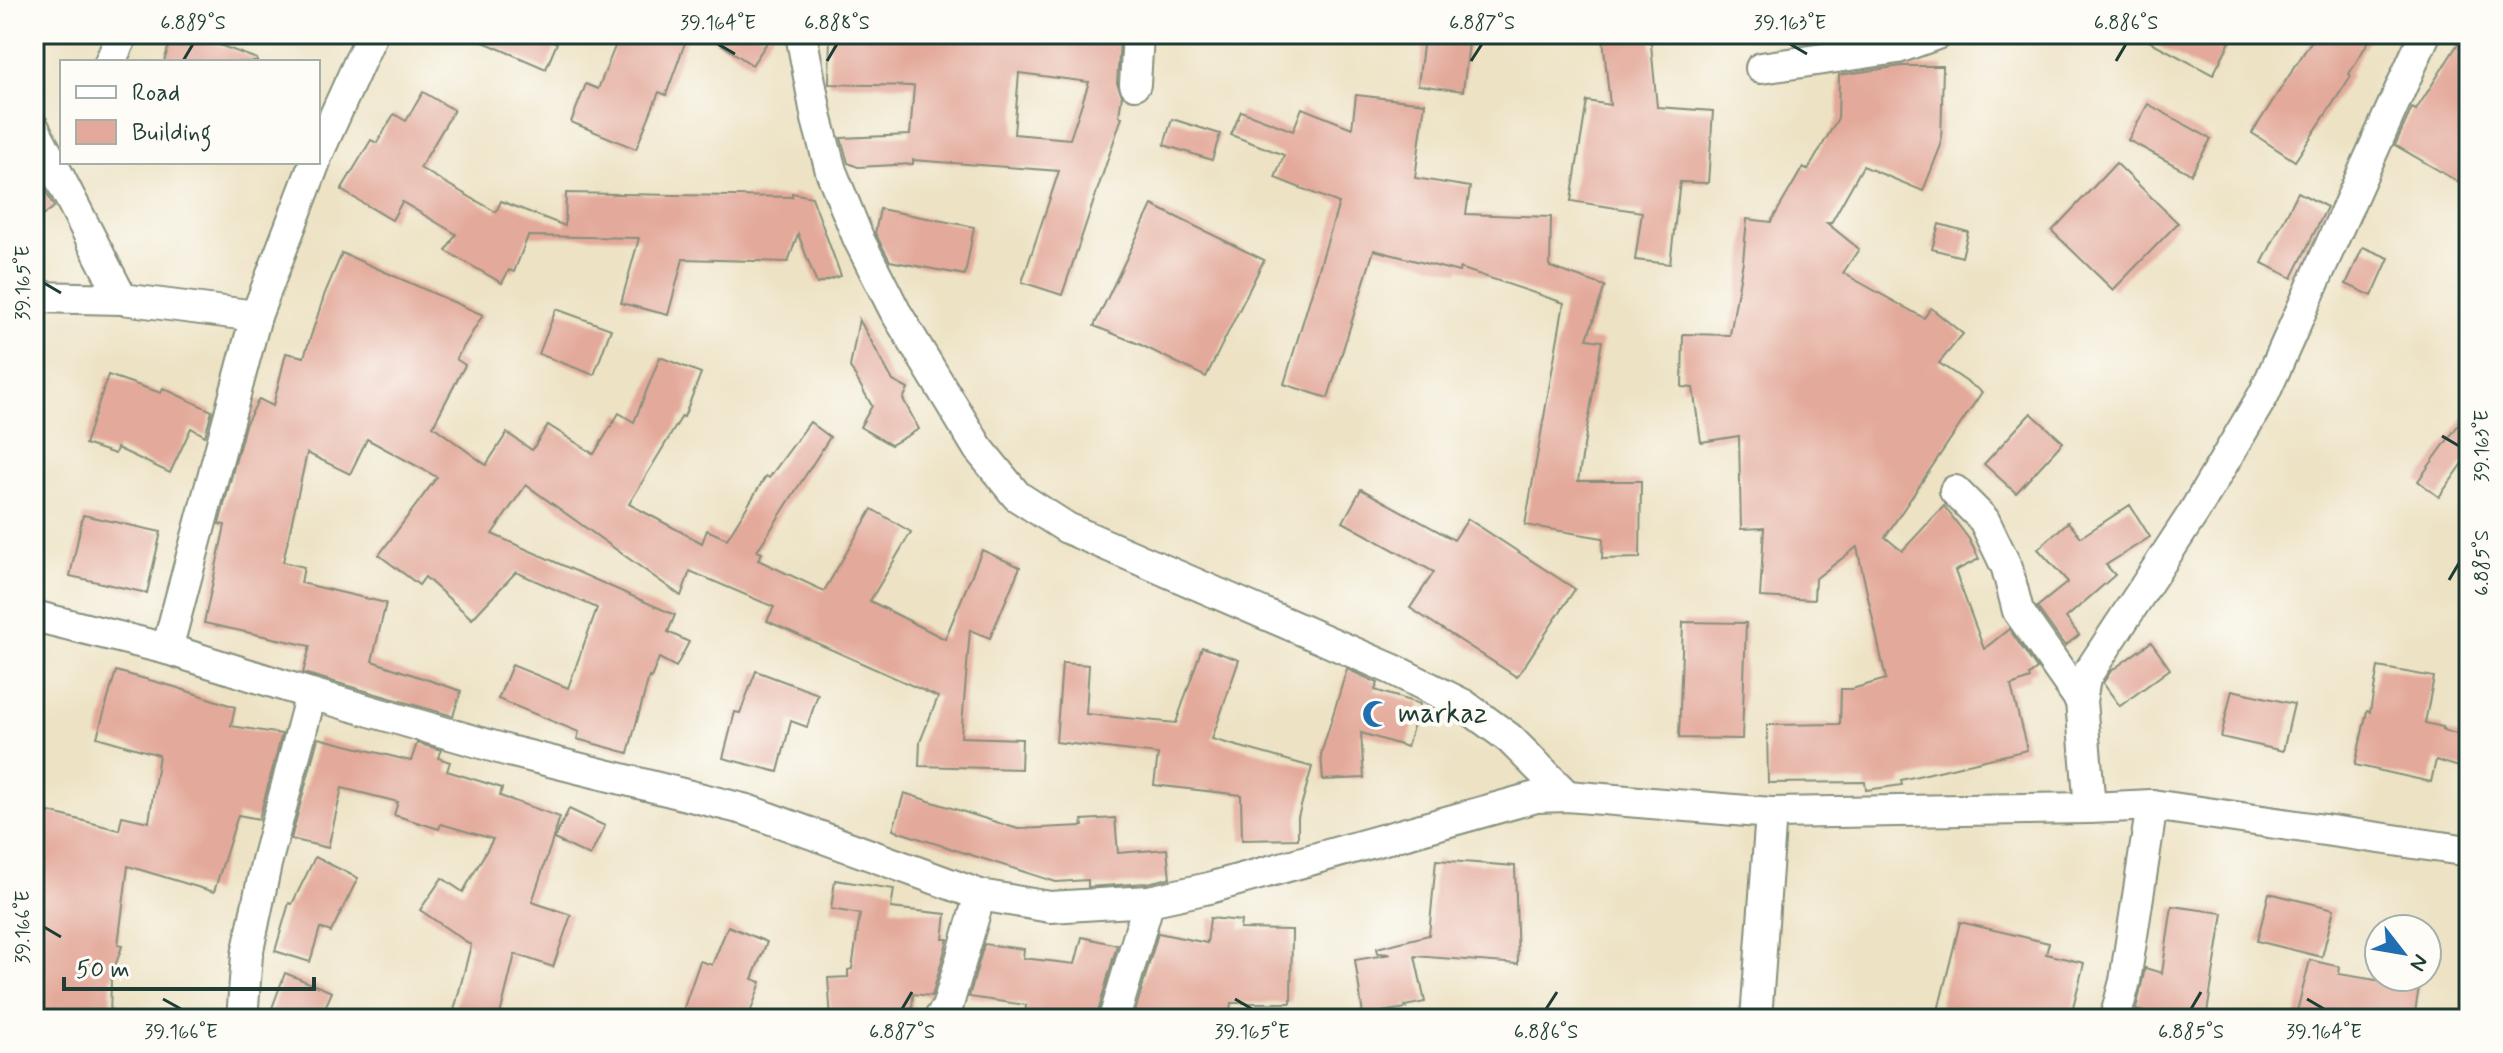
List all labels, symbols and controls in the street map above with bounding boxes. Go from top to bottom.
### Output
text: 6.889°S [160,10,226,37]
text: 39.164°E [680,10,756,37]
text: 6.888°S [804,10,870,37]
text: 6.887°S [1449,10,1515,37]
text: 39.163°E [1754,10,1826,37]
text: 6.886°S [2094,10,2158,37]
legend [60,60,320,164]
text: Road [132,78,180,109]
text: Building [132,118,212,152]
text: 39.165°E [10,245,37,321]
text: 39.163°E [2469,410,2496,482]
text: 6.885°S [2469,530,2496,596]
place label: markaz [1398,696,1488,733]
mosque icon: markaz [1361,699,1391,729]
text: 39.166°E [10,890,37,964]
north arrow [2363,913,2443,993]
scale bar [64,941,314,991]
text: N [2403,949,2434,976]
text: 50 m [76,955,130,986]
text: 39.166°E [144,1019,218,1046]
text: 6.887°S [869,1019,935,1046]
text: 39.165°E [1214,1019,1290,1046]
text: 6.886°S [1514,1019,1578,1046]
text: 6.885°S [2158,1019,2224,1046]
text: 39.164°E [2286,1019,2362,1046]

